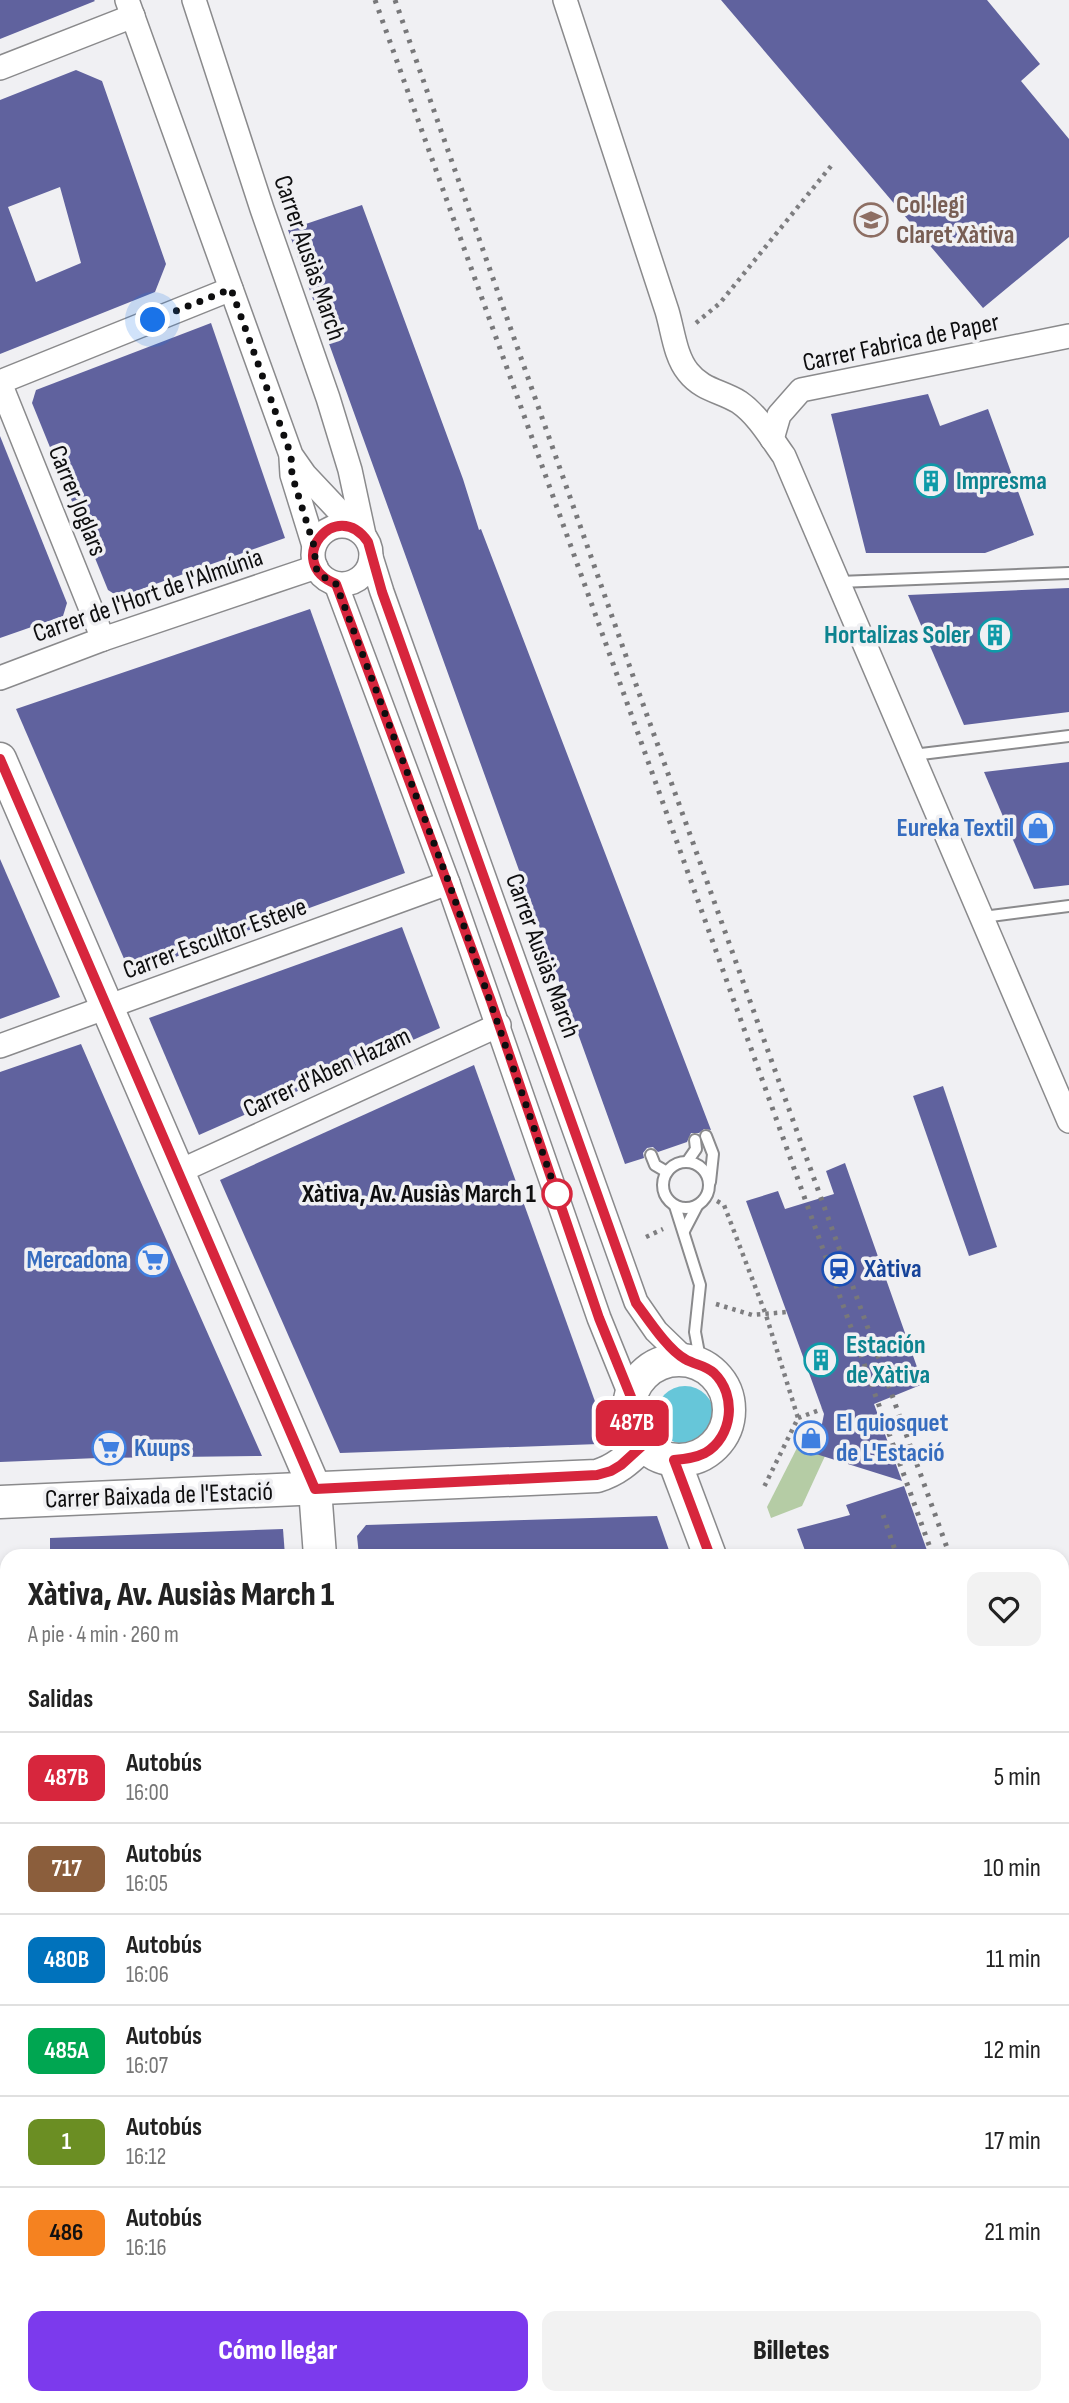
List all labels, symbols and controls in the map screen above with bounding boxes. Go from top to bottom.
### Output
street label: Carrer Ausiàs March [266,171,352,345]
place label: Col·legi Claret Xàtiva [896,190,1014,251]
school or university icon: Col·legi Claret Xàtiva [852,201,890,239]
your location [135,302,170,337]
street label: Carrer Fabrica de Paper [800,307,1003,379]
street label: Carrer Joglars [41,441,113,561]
building icon: Impresma [912,462,950,500]
place label: Impresma [956,466,1047,497]
street label: Carrer de l'Hort de l'Almúnia [29,542,267,650]
building icon: Hortalizas Soler [976,616,1014,654]
place label: Hortalizas Soler [824,620,970,651]
shop icon: Eureka Textil [1019,809,1057,847]
place label: Eureka Textil [897,813,1014,844]
street label: Carrer Ausiàs March [498,870,586,1042]
street label: Carrer Escultor Esteve [119,891,311,987]
street label: Carrer d'Aben Hazam [238,1021,416,1125]
place label: Xàtiva, Av. Ausiàs March 1 [301,1179,536,1210]
marker: Xàtiva, Av. Ausiàs March 1 [542,1179,572,1209]
supermarket icon: Mercadona [134,1241,172,1279]
place label: Mercadona [26,1245,128,1276]
station icon: Xàtiva [820,1250,858,1288]
place label: Xàtiva [863,1254,922,1285]
place label: Estación de Xàtiva [846,1330,930,1391]
building icon: Estación de Xàtiva [802,1341,840,1379]
line badge: 487B [583,1400,681,1446]
text: 487B [610,1408,654,1437]
place label: El quiosquet de L'Estació [836,1408,949,1469]
shop icon: El quiosquet de L'Estació [792,1419,830,1457]
supermarket icon: Kuups [90,1429,128,1467]
place label: Kuups [134,1433,190,1464]
street label: Carrer Baixada de l'Estació [45,1477,273,1515]
button: heart [967,1572,1041,1646]
text: Xàtiva, Av. Ausiàs March 1 [28,1575,334,1615]
text: A pie · 4 min · 260 m [28,1621,179,1649]
text: Salidas [28,1684,93,1715]
text: Autobús [126,1748,202,1779]
text: 5 min [994,1762,1041,1793]
text: 487B [44,1763,89,1792]
text: 16:00 [126,1779,169,1807]
text: Autobús [126,1839,202,1870]
text: 10 min [984,1853,1041,1884]
text: 717 [51,1854,82,1883]
text: 16:05 [126,1870,168,1898]
text: Autobús [126,1930,202,1961]
text: 11 min [986,1944,1041,1975]
text: 480B [44,1945,89,1974]
text: 16:06 [126,1961,169,1989]
text: Autobús [126,2021,202,2052]
text: 12 min [984,2035,1041,2066]
text: 485A [44,2036,89,2065]
text: 16:07 [126,2052,168,2080]
text: Autobús [126,2112,202,2143]
text: 17 min [985,2126,1041,2157]
text: 1 [62,2127,71,2156]
text: 16:12 [126,2143,166,2171]
text: Autobús [126,2203,202,2234]
text: 21 min [984,2217,1041,2248]
text: 486 [50,2218,83,2247]
text: 16:16 [126,2234,167,2262]
button: Cómo llegar [28,2311,528,2391]
button: Billetes [542,2311,1041,2391]

